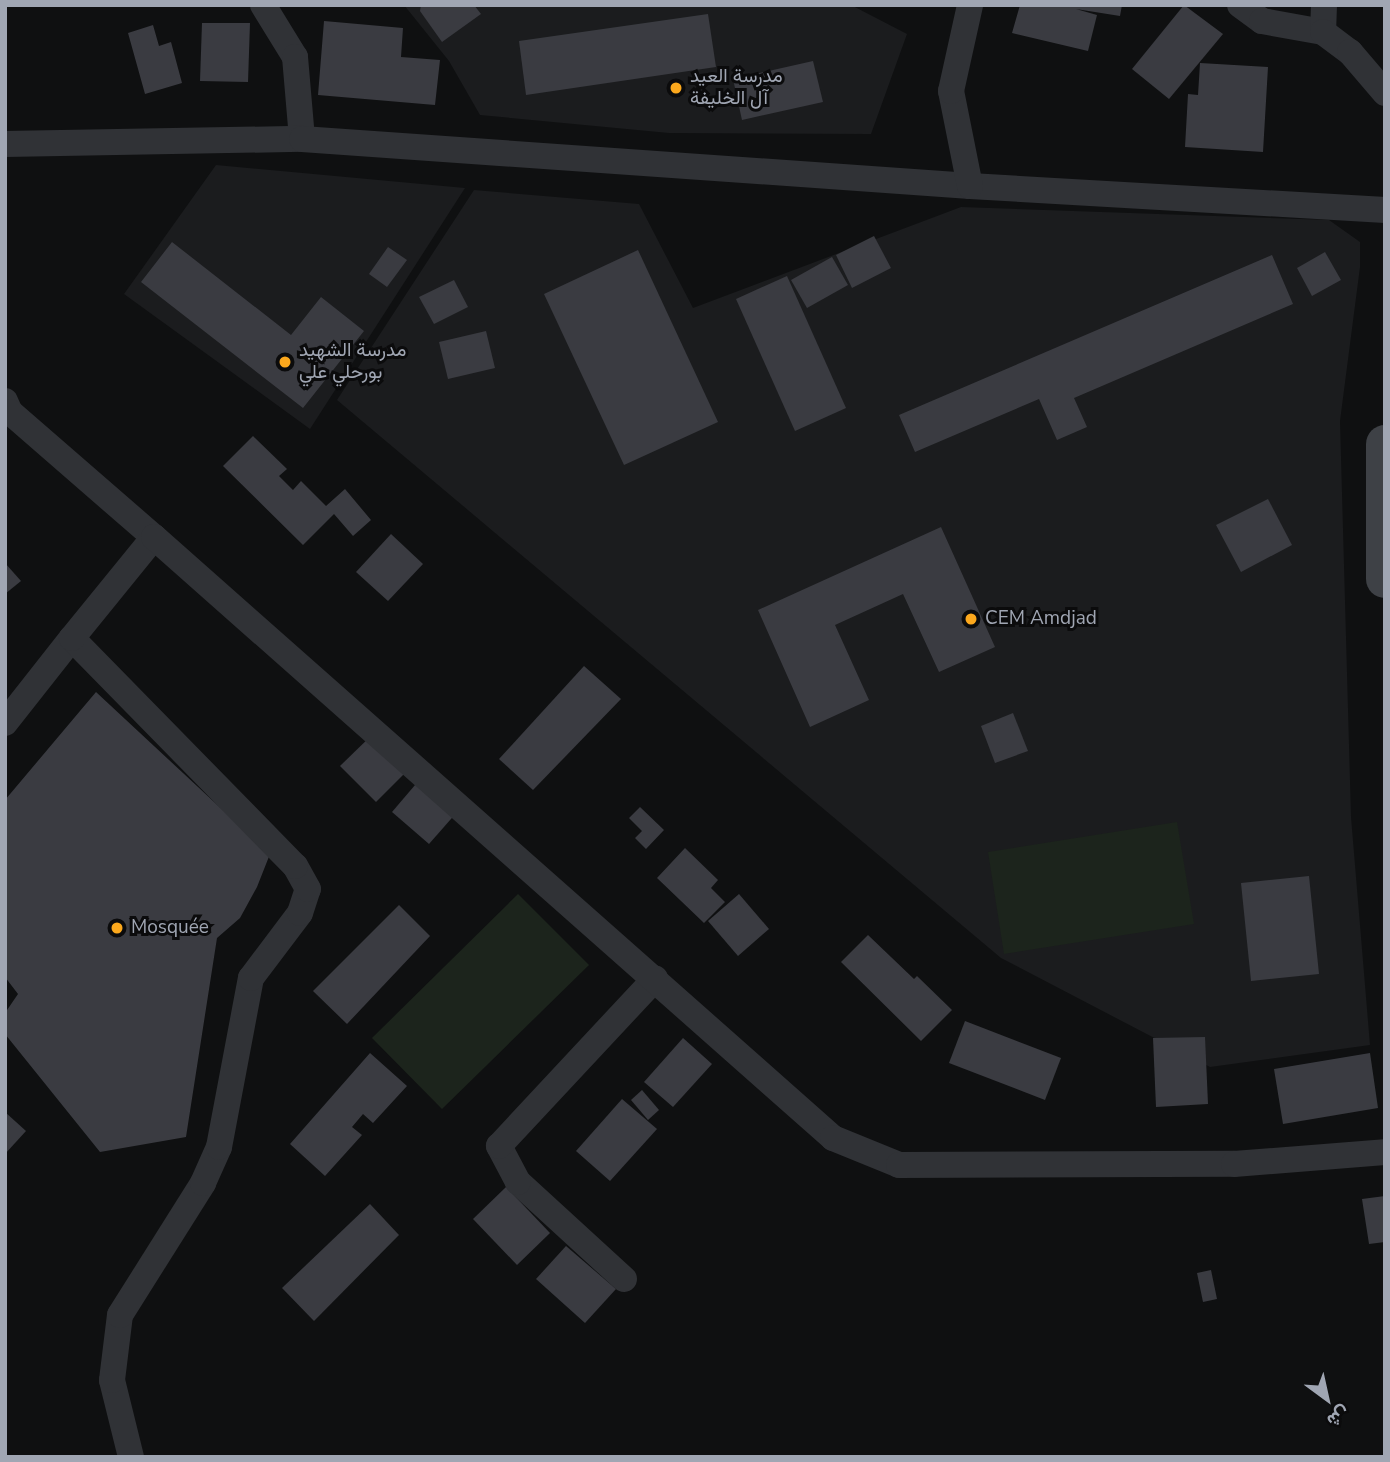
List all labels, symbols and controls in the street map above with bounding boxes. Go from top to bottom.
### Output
place label: مدرسة العيد آل الخليفة [690,66,783,110]
marker: مدرسة العيد آل الخليفة [668,80,684,96]
place label: مدرسة الشهيد بورحلي علي [299,340,406,384]
marker: مدرسة الشهيد بورحلي علي [277,354,293,370]
place label: CEM Amdjad [985,608,1097,630]
marker: CEM Amdjad [963,611,979,627]
place label: Mosquée [131,917,209,939]
marker: Mosquée [109,920,125,936]
north arrow [1292,1364,1362,1434]
text: ش [1322,1399,1355,1434]

